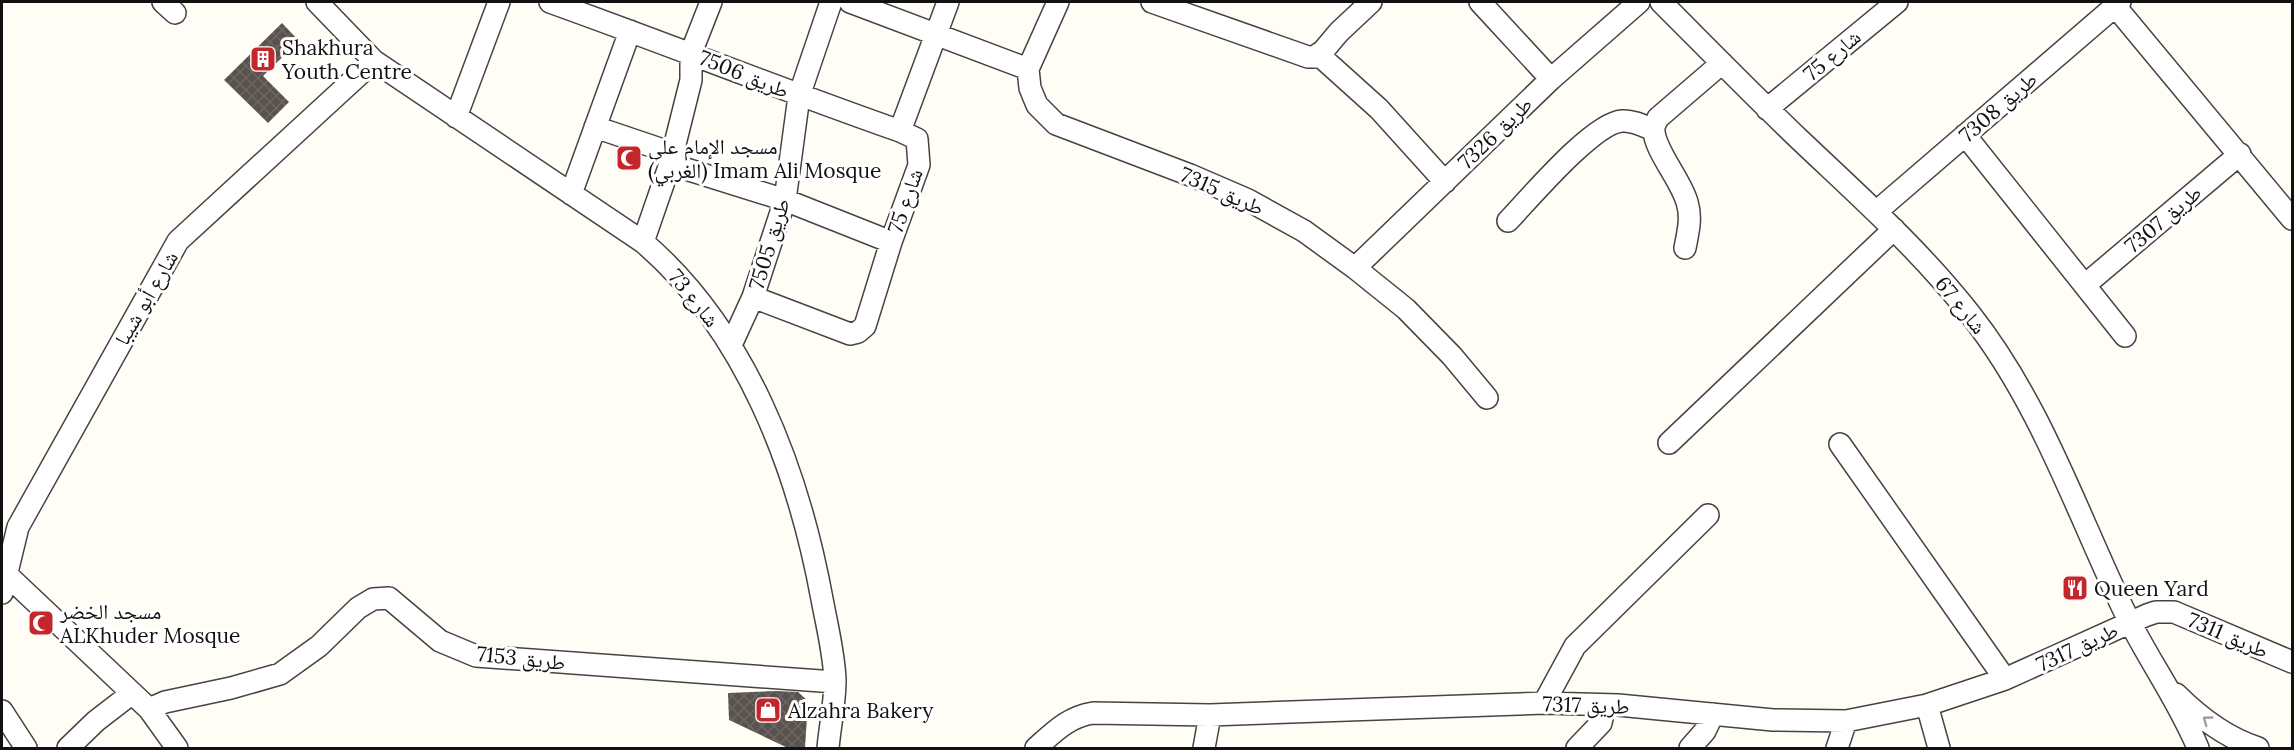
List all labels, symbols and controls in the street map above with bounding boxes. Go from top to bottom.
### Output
street label: شارع 75 [1798,23,1866,87]
place label: Shakhura Youth Centre [281,34,412,85]
building icon: Shakhura Youth Centre [248,44,278,74]
street label: طريق 7506 [695,44,793,104]
street label: طريق 7308 [1953,66,2043,148]
street label: طريق 7326 [1452,91,1538,175]
place label: مسجد الإمام علي (الغربي) Imam Ali Mosque [648,133,881,187]
mosque icon: مسجد الإمام علي (الغربي) Imam Ali Mosque [614,143,644,173]
street label: طريق 7315 [1176,161,1268,221]
street label: شارع 75 [881,165,929,237]
street label: طريق 7307 [2119,179,2207,259]
street label: طريق 7505 [742,195,796,293]
street label: شارع أبو شيبا [108,246,184,350]
street label: شارع 73 [662,264,726,332]
street label: شارع 67 [1929,270,1993,340]
restaurant icon: Queen Yard [2060,573,2090,603]
place label: Queen Yard [2094,575,2209,602]
place label: مسجد الخضر ALKhuder Mosque [59,598,240,649]
street label: طريق 7311 [2183,606,2273,664]
mosque icon: مسجد الخضر ALKhuder Mosque [26,608,56,638]
street label: طريق 7317 [2032,616,2122,678]
street label: طريق 7153 [475,640,567,676]
street label: طريق 7317 [1542,690,1630,720]
shop icon: Alzahra Bakery [753,695,783,725]
place label: Alzahra Bakery [787,697,933,724]
one-way arrow [2202,717,2213,728]

